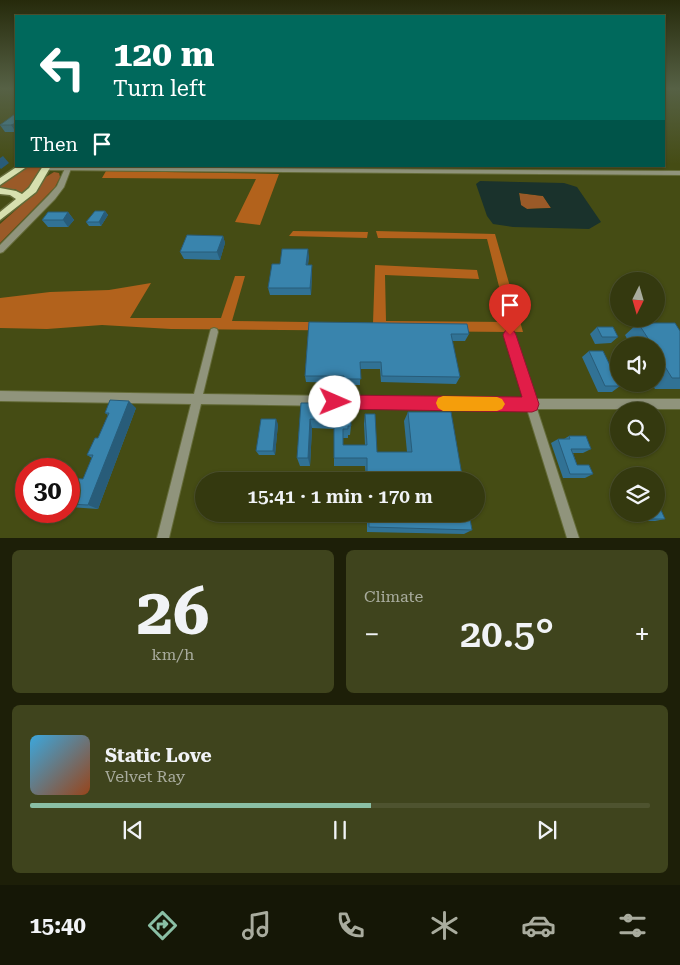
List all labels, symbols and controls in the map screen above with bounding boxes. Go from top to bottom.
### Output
text: 120 m [113,34,214,75]
icon: left [30,35,95,100]
text: Turn left [113,76,206,101]
icon: arrive [88,130,116,158]
text: Then [30,133,78,156]
north arrow [610,272,665,328]
map controls [610,272,665,522]
pin [489,284,531,335]
icon: arrive [496,291,524,319]
button: sound [610,337,665,392]
position arrow [308,375,360,427]
button: search [610,402,665,457]
speed limit sign: 30 [15,458,80,523]
button: layers [610,467,665,522]
text: 15:41 · 1 min · 170 m [247,485,433,508]
text: 26 [137,574,209,650]
text: Climate [364,587,423,606]
text: 20.5° [460,612,554,656]
text: − [364,618,380,651]
text: + [634,618,650,651]
text: km/h [152,645,194,664]
text: Static Love [105,744,212,767]
text: Velvet Ray [105,767,185,786]
icon: previous [119,816,147,844]
icon: pause [326,816,354,844]
icon: next [533,816,561,844]
icon: directions [145,908,180,943]
icon: music [239,908,274,943]
icon: phone [333,908,368,943]
icon: climate [427,908,462,943]
icon: car [521,908,556,943]
icon: filters [615,908,650,943]
text: 15:40 [30,913,86,938]

